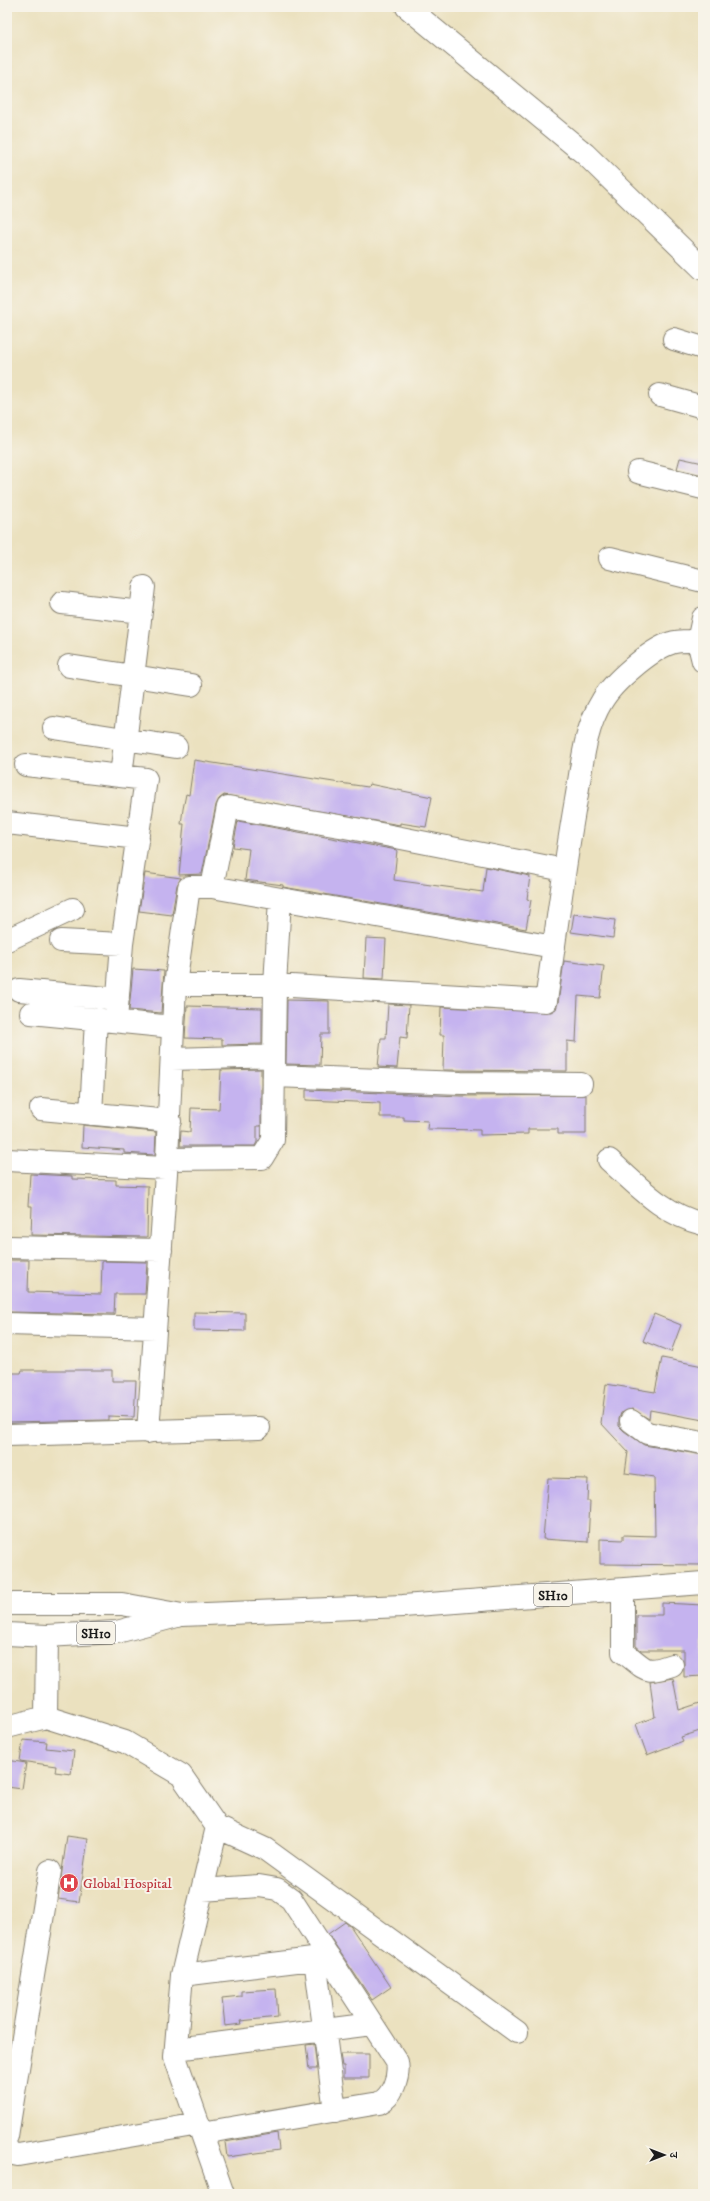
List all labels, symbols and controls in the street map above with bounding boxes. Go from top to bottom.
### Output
road number: SH10 [534,1584,572,1606]
road number: SH10 [77,1622,115,1644]
hospital icon: Global Hospital [58,1872,80,1894]
place label: Global Hospital [83,1875,172,1893]
north arrow [644,2135,684,2175]
text: उ [666,2151,680,2159]

